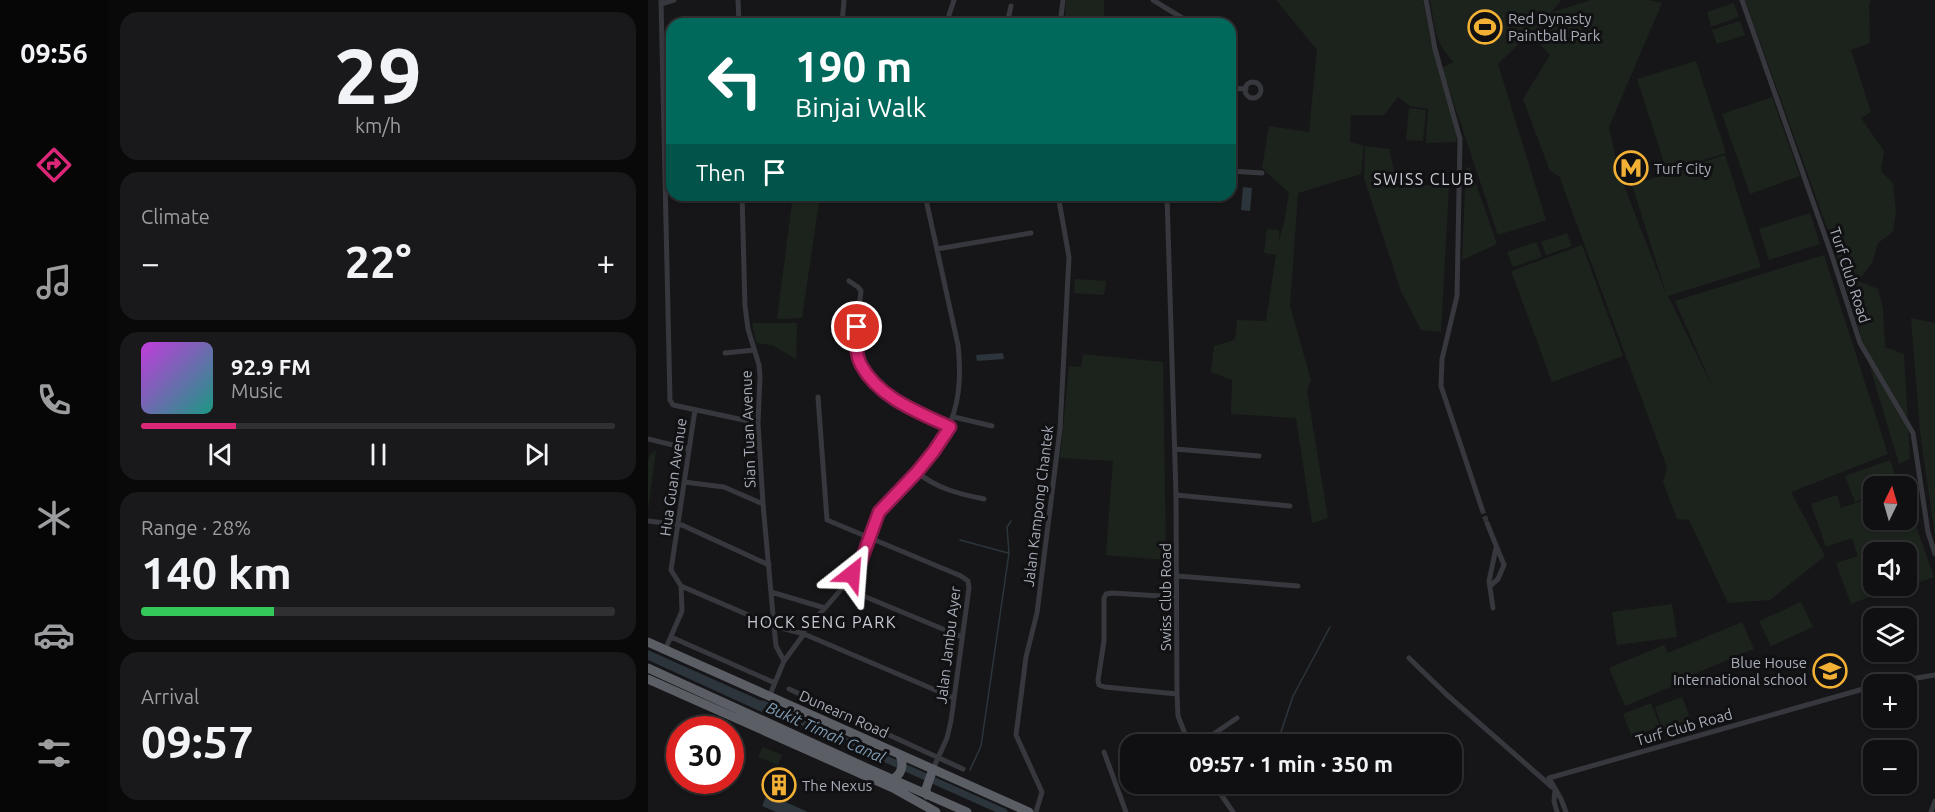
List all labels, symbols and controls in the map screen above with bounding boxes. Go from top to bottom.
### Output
sports icon: Red Dynasty Paintball Park [1467,9,1503,45]
place label: Red Dynasty Paintball Park [1508,10,1601,44]
text: 29 [334,31,422,119]
text: 09:56 [20,38,88,68]
icon: left [696,42,774,120]
text: 190 m [795,43,912,90]
text: Binjai Walk [795,92,926,122]
text: km/h [355,114,401,137]
icon: directions [33,144,75,186]
metro station icon: Turf City [1613,150,1649,186]
icon: arrive [758,156,791,189]
text: Then [696,160,746,185]
place label: Turf City [1654,160,1711,177]
district label: SWISS CLUB [1373,170,1475,188]
text: Climate [141,205,210,228]
street label: Turf Club Road [1826,225,1874,325]
text: 22° [345,236,411,287]
text: − [141,244,160,281]
text: + [596,244,615,281]
icon: music [33,261,75,303]
pin [831,301,882,352]
icon: arrive [840,310,873,343]
text: 92.9 FM [231,354,311,379]
street label: Sian Tuan Avenue [737,370,759,488]
icon: phone [33,379,75,421]
text: Music [231,379,283,402]
street label: Hua Guan Avenue [656,417,690,537]
street label: Jalan Kampong Chantek [1020,424,1056,588]
icon: previous [204,438,237,471]
icon: pause [362,438,395,471]
icon: next [520,438,553,471]
north arrow [1863,476,1917,530]
map controls [1863,476,1917,794]
icon: climate [33,497,75,539]
text: Range · 28% [141,516,251,539]
position arrow [820,542,884,606]
button: sound [1863,542,1917,596]
street label: Swiss Club Road [1157,543,1174,651]
text: 140 km [141,547,292,598]
street label: Jalan Jambu Ayer [932,585,964,705]
button: layers [1863,608,1917,662]
district label: HOCK SENG PARK [747,613,897,631]
icon: car [33,614,75,656]
school or university icon: Blue House International school [1812,653,1848,689]
place label: Blue House International school [1673,654,1807,688]
button: + [1863,674,1917,728]
text: Arrival [141,685,199,708]
street label: Dunearn Road [797,687,891,741]
water label: Bukit Timah Canal [764,698,889,766]
street label: Turf Club Road [1634,705,1734,749]
text: 09:57 [141,716,254,767]
speed limit sign: 30 [666,716,744,794]
icon: filters [33,732,75,774]
button: − [1863,740,1917,794]
text: 09:57 · 1 min · 350 m [1189,751,1393,776]
building icon: The Nexus [761,767,797,803]
place label: The Nexus [802,777,872,794]

